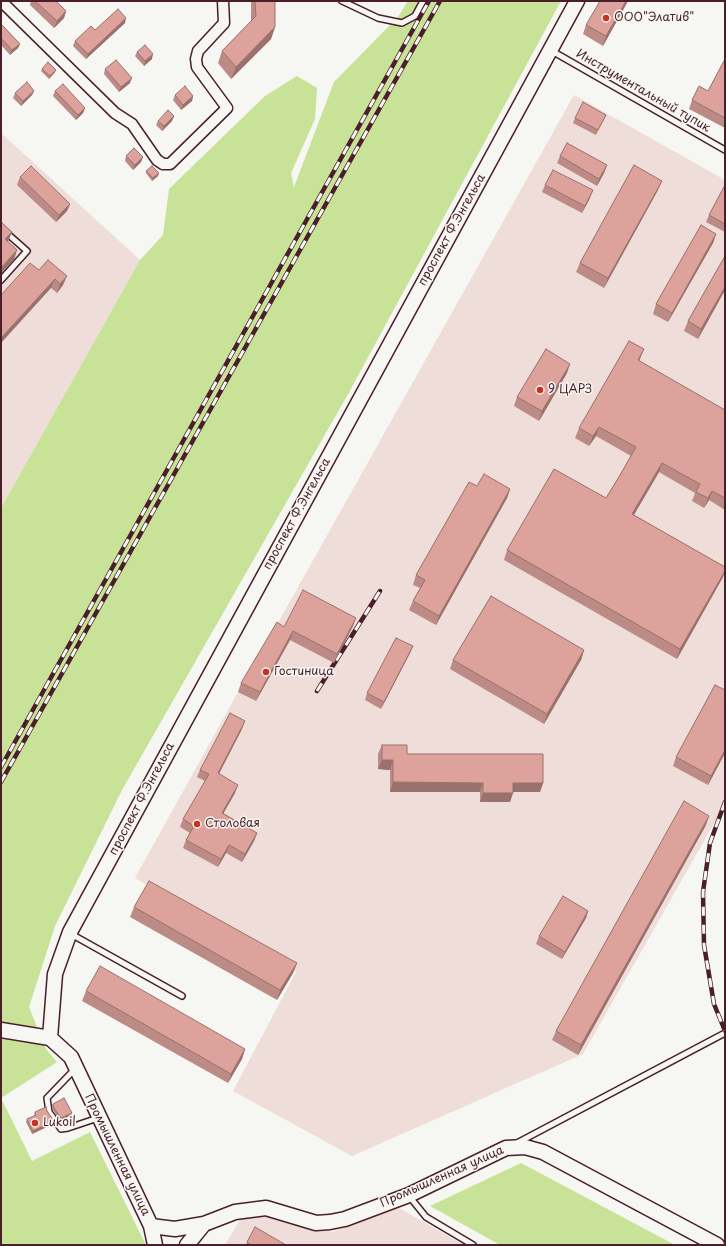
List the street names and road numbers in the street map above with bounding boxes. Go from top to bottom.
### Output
street label: Инструментальный тупик [573,47,713,135]
street label: проспект Ф.Энгельса [415,172,489,288]
street label: проспект Ф.Энгельса [260,456,334,572]
street label: проспект Ф.Энгельса [106,740,178,858]
street label: Промышленная улица [81,1092,153,1218]
street label: Промышленная улица [378,1143,506,1211]

